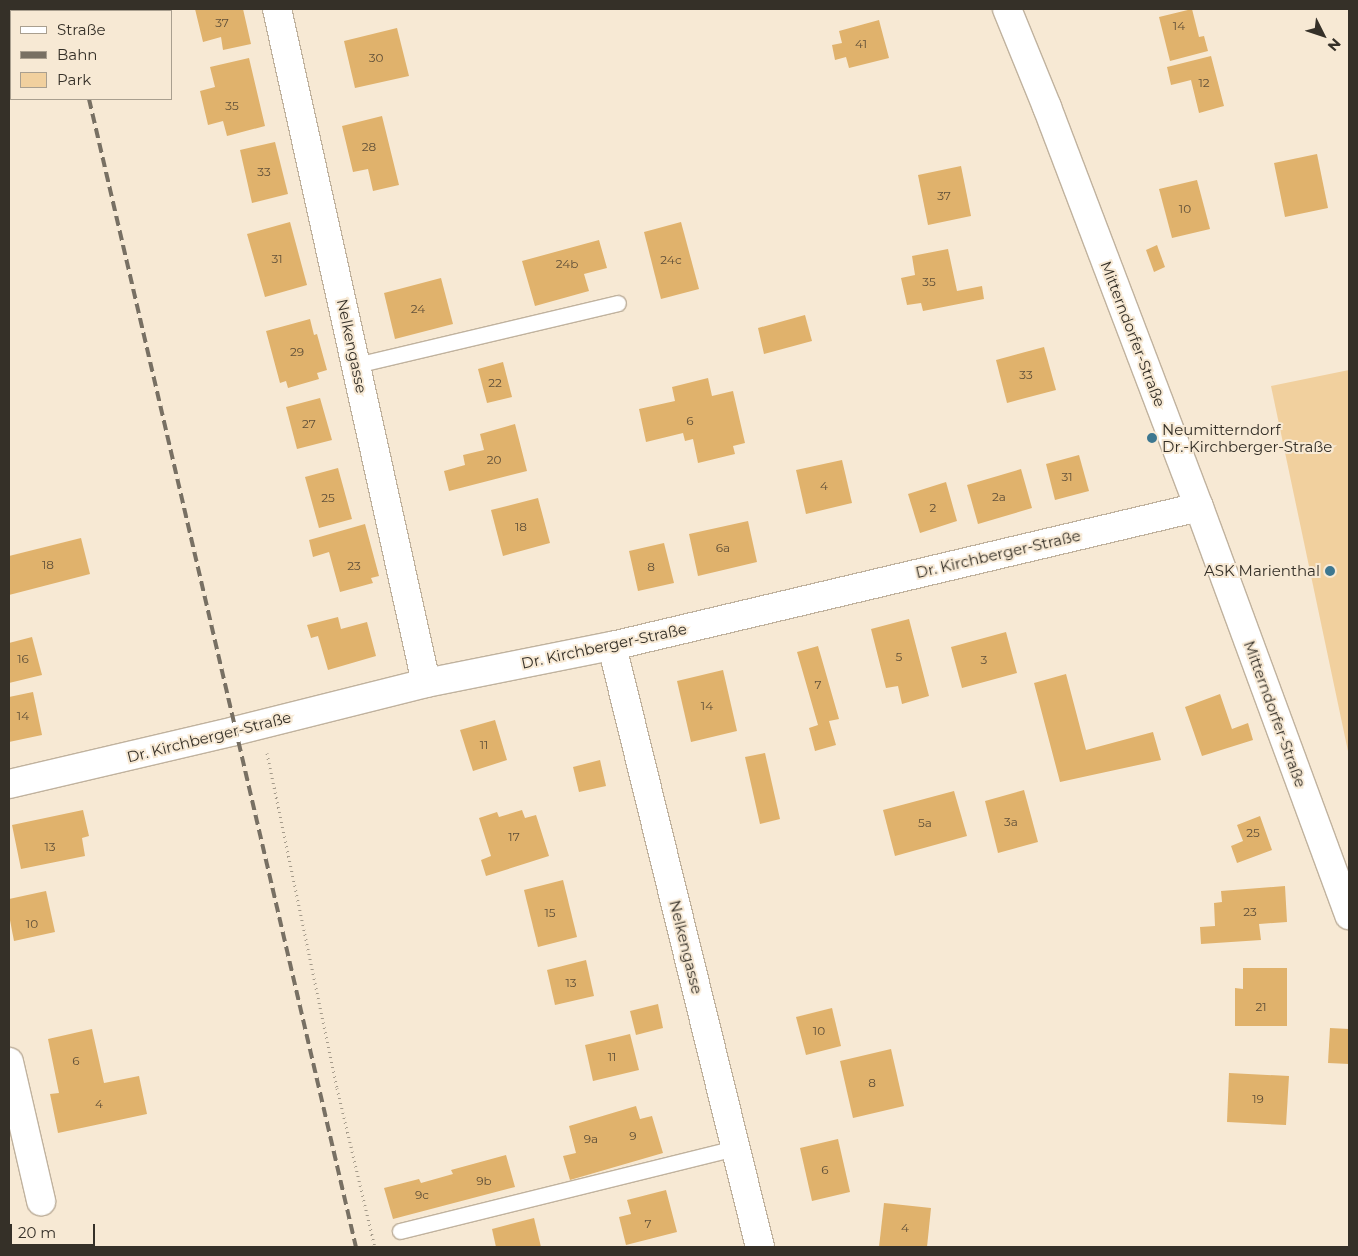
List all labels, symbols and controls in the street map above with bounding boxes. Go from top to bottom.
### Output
legend [10,10,172,100]
north arrow [1298,10,1348,60]
house number: 37 [215,16,229,30]
house number: 14 [1173,19,1185,33]
text: Straße [57,20,106,39]
text: N [1324,35,1345,55]
house number: 41 [855,37,867,51]
text: Bahn [57,45,97,64]
house number: 30 [369,51,383,65]
text: Park [57,70,91,89]
house number: 12 [1198,76,1210,90]
house number: 35 [225,99,239,113]
house number: 28 [362,140,376,154]
house number: 33 [257,165,271,179]
house number: 37 [937,189,951,203]
house number: 10 [1179,202,1191,216]
house number: 31 [271,252,283,266]
house number: 24c [660,253,682,267]
house number: 24b [556,257,578,271]
street label: Mitterndorfer-Straße [1097,259,1169,409]
house number: 35 [922,275,936,289]
street label: Nelkengasse [333,297,371,395]
house number: 24 [411,302,425,316]
house number: 29 [290,345,304,359]
house number: 33 [1019,368,1033,382]
house number: 22 [488,376,502,390]
house number: 6 [686,414,694,428]
house number: 27 [302,417,316,431]
place label: Neumitterndorf Dr.-Kirchberger-Straße [1162,420,1332,455]
marker: Neumitterndorf Dr.-Kirchberger-Straße [1146,432,1158,444]
house number: 20 [487,453,501,467]
house number: 31 [1061,470,1073,484]
house number: 4 [820,479,828,493]
house number: 2a [992,490,1006,504]
house number: 25 [321,491,335,505]
house number: 2 [930,501,936,515]
house number: 18 [515,520,527,534]
street label: Dr. Kirchberger-Straße [914,526,1082,582]
house number: 6a [716,541,730,555]
house number: 18 [42,558,54,572]
house number: 23 [347,559,361,573]
house number: 8 [647,560,655,574]
place label: ASK Marienthal [1204,562,1320,580]
marker: ASK Marienthal [1324,565,1336,577]
street label: Dr. Kirchberger-Straße [520,620,688,672]
street label: Mitterndorfer-Straße [1240,638,1310,790]
house number: 5 [896,650,902,664]
house number: 16 [17,652,29,666]
house number: 3 [981,653,987,667]
house number: 7 [814,678,822,692]
house number: 14 [701,699,713,713]
street label: Dr. Kirchberger-Straße [125,708,293,766]
house number: 14 [17,709,29,723]
house number: 11 [480,738,488,752]
house number: 3a [1004,815,1018,829]
house number: 5a [918,816,932,830]
house number: 25 [1246,826,1260,840]
house number: 17 [508,830,520,844]
house number: 13 [44,840,56,854]
street label: Nelkengasse [666,898,706,996]
house number: 23 [1243,905,1257,919]
house number: 15 [544,906,556,920]
house number: 10 [26,917,38,931]
house number: 13 [565,976,577,990]
house number: 21 [1255,1000,1267,1014]
house number: 10 [813,1024,825,1038]
house number: 11 [608,1050,616,1064]
house number: 6 [72,1054,80,1068]
house number: 8 [868,1076,876,1090]
house number: 19 [1252,1092,1264,1106]
house number: 4 [95,1097,103,1111]
house number: 9 [629,1129,637,1143]
house number: 9a [584,1132,598,1146]
house number: 6 [821,1163,829,1177]
house number: 9b [476,1174,492,1188]
house number: 9c [415,1188,429,1202]
scale bar [12,1214,98,1246]
house number: 7 [644,1217,652,1231]
house number: 4 [901,1221,909,1235]
text: 20 m [18,1223,56,1242]

